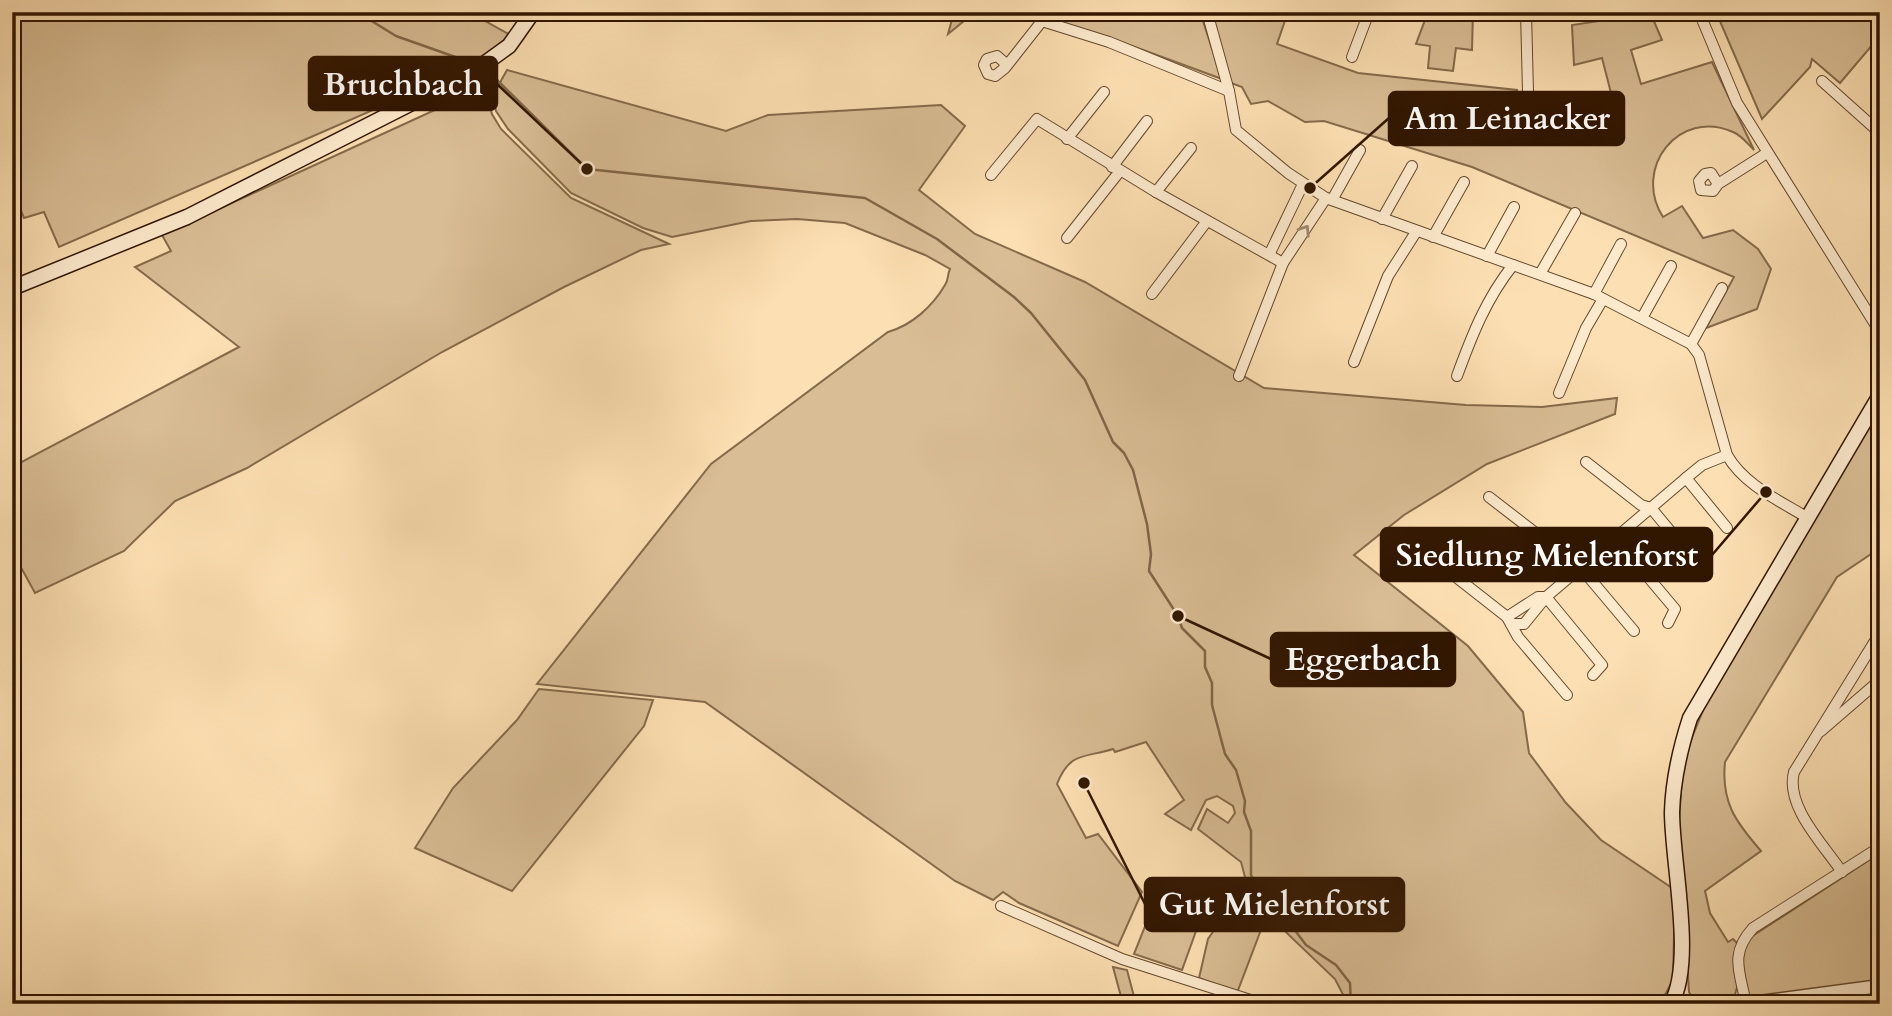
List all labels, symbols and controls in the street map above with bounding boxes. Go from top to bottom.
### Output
callout: Bruchbach [309,57,497,110]
text: Bruchbach [323,63,483,107]
callout: Am Leinacker [1389,92,1624,145]
text: Am Leinacker [1404,97,1610,141]
one-way arrow [1296,225,1309,238]
callout: Siedlung Mielenforst [1381,528,1712,581]
text: Siedlung Mielenforst [1396,534,1698,578]
callout: Eggerbach [1271,633,1455,686]
text: Eggerbach [1285,638,1441,682]
callout: Gut Mielenforst [1145,878,1404,931]
text: Gut Mielenforst [1158,883,1390,927]

